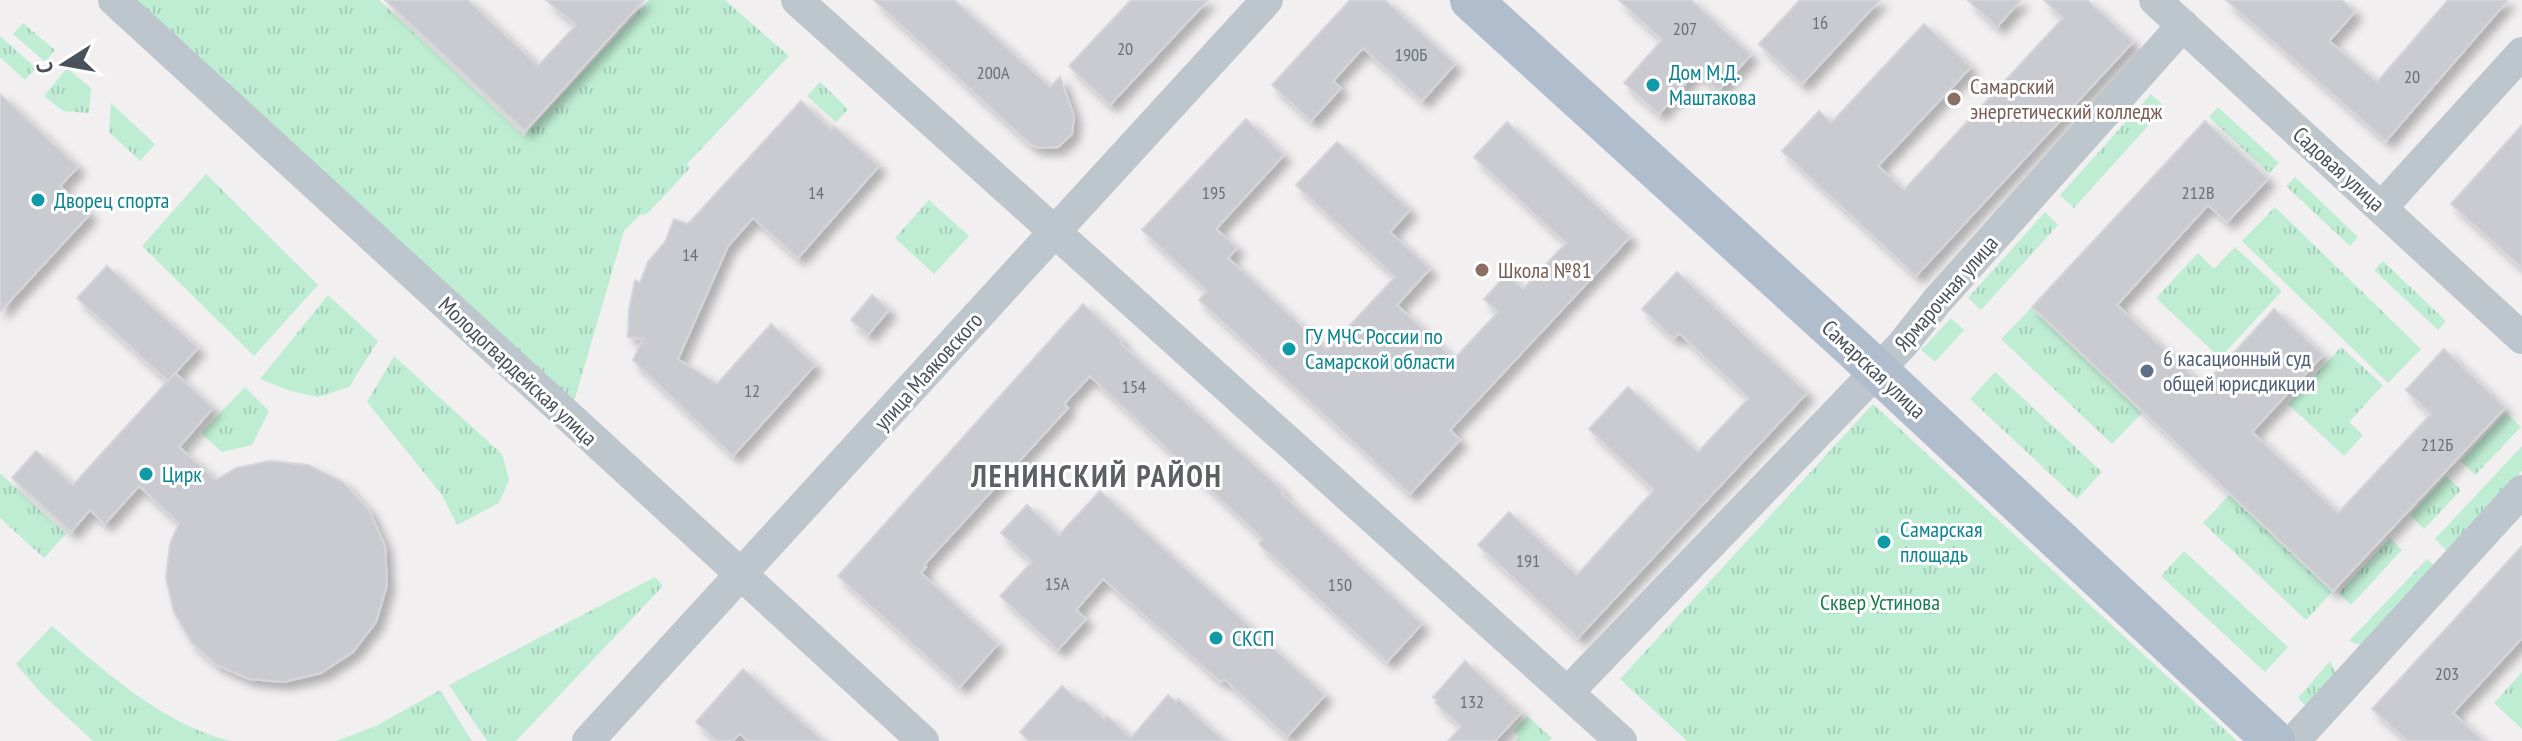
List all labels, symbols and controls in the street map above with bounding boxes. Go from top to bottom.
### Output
house number: 16 [1812,11,1828,34]
house number: 207 [1673,17,1697,40]
north arrow [24,24,104,104]
house number: 20 [1117,37,1133,60]
house number: 190Б [1395,43,1427,66]
place label: Дом М.Д. Маштакова [1669,58,1756,111]
text: С [30,60,59,75]
house number: 200А [977,61,1010,84]
house number: 20 [2404,65,2420,88]
place label: Самарский энергетический колледж [1970,72,2163,125]
marker: Дом М.Д. Маштакова [1644,76,1662,94]
marker: Самарский энергетический колледж [1945,90,1963,108]
street label: Садовая улица [2287,120,2391,218]
house number: 14 [808,181,824,204]
house number: 195 [1202,181,1226,204]
house number: 212В [2182,181,2214,204]
place label: Дворец спорта [54,186,169,214]
marker: Дворец спорта [29,191,47,209]
street label: Ярмарочная улица [1888,229,2004,357]
house number: 14 [682,243,698,266]
place label: Школа №81 [1498,256,1592,284]
marker: Школа №81 [1473,261,1491,279]
street label: Молодогвардейская улица [433,290,603,452]
street label: улица Маяковского [868,306,988,436]
street label: Самарская улица [1816,314,1932,424]
place label: ГУ МЧС России по Самарской области [1305,322,1455,375]
marker: ГУ МЧС России по Самарской области [1280,340,1298,358]
place label: 6 касационный суд общей юрисдикции [2163,344,2315,397]
marker: 6 касационный суд общей юрисдикции [2138,362,2156,380]
house number: 154 [1122,375,1146,398]
house number: 12 [744,379,760,402]
house number: 212Б [2421,433,2453,456]
district label: ЛЕНИНСКИЙ РАЙОН [970,456,1223,495]
place label: Цирк [162,460,202,488]
marker: Цирк [137,465,155,483]
place label: Самарская площадь [1900,515,1982,568]
marker: Самарская площадь [1875,533,1893,551]
house number: 191 [1516,549,1540,572]
house number: 15А [1045,572,1070,595]
house number: 150 [1328,573,1352,596]
park label: Сквер Устинова [1820,588,1940,616]
place label: СКСП [1232,624,1274,652]
marker: СКСП [1207,629,1225,647]
house number: 203 [2435,662,2459,685]
house number: 132 [1460,690,1484,713]

